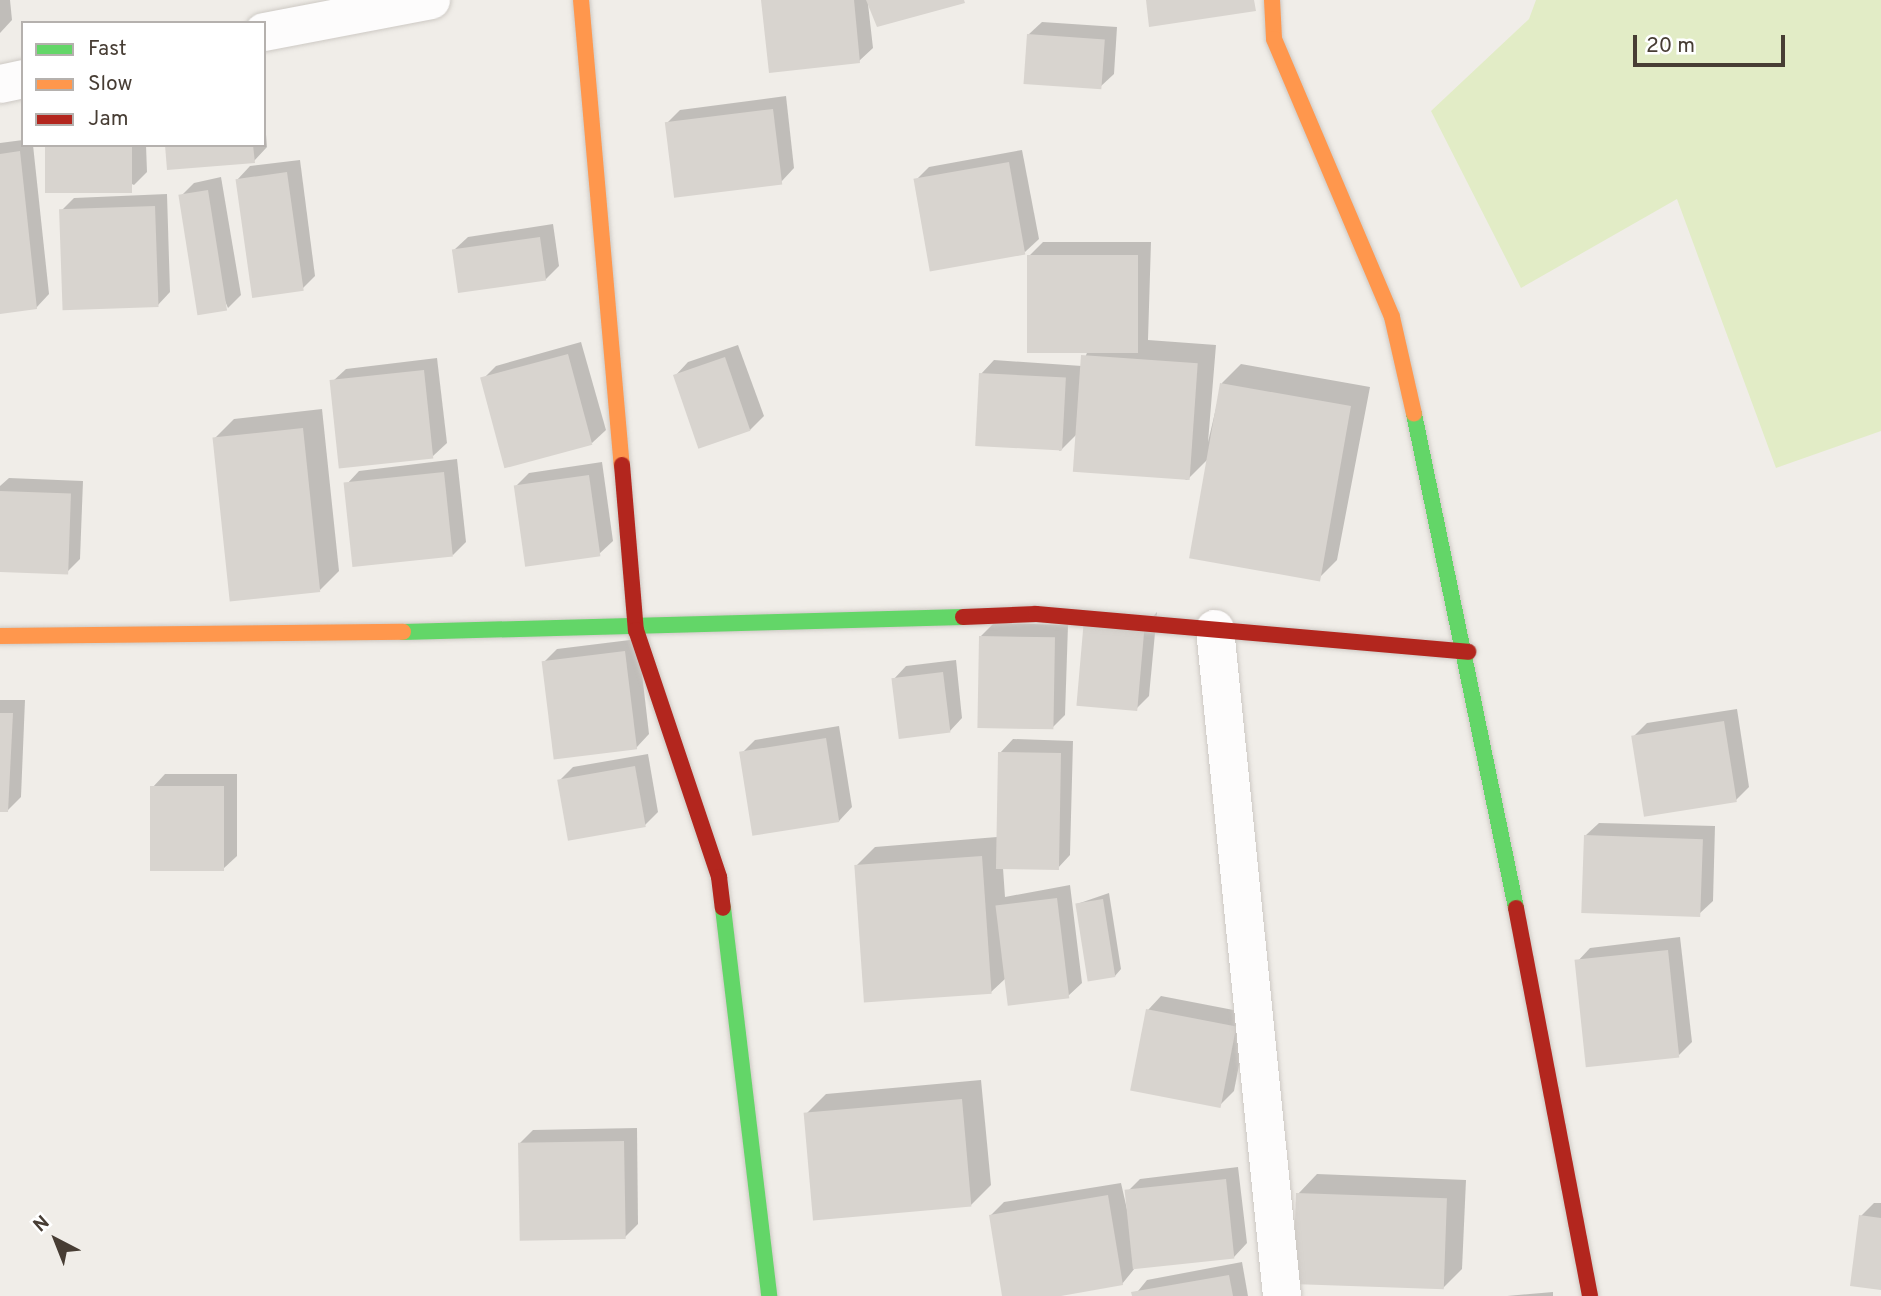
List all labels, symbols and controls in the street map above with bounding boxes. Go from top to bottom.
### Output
legend [21,21,266,147]
scale bar [1636,21,1788,65]
text: 20 m [1646,33,1695,60]
text: Fast [88,36,127,63]
text: Slow [88,71,133,98]
text: Jam [88,106,129,133]
north arrow [21,1205,91,1275]
text: N [29,1211,55,1238]

